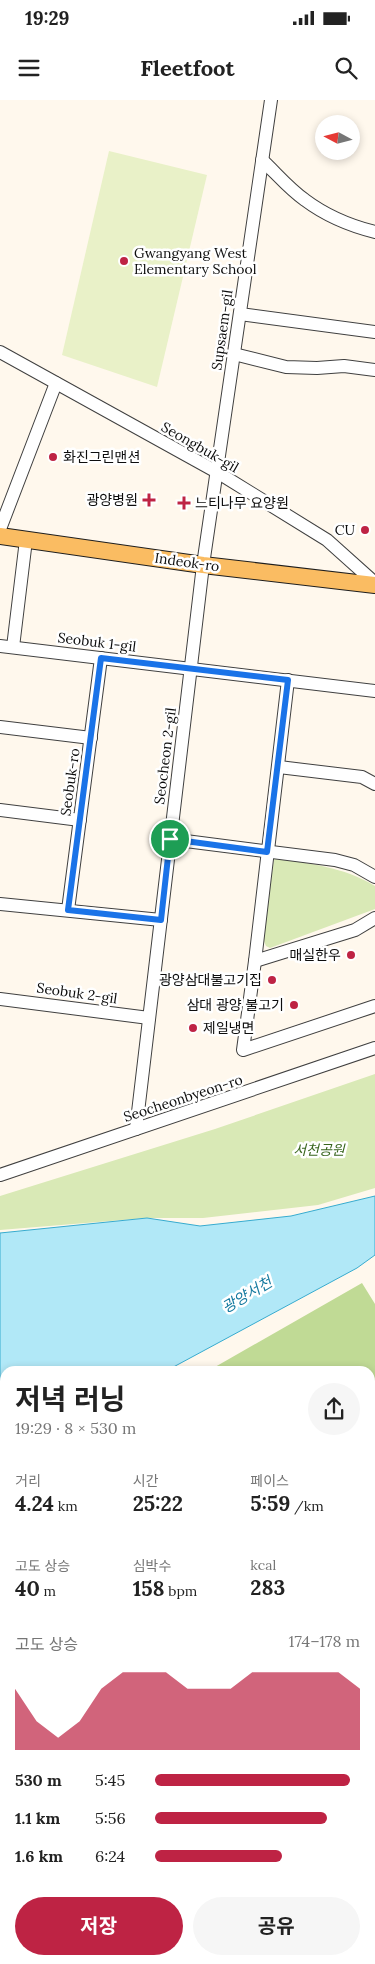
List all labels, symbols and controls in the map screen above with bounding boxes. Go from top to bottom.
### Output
text: 19:29 [25,6,69,30]
icon: menu [15,54,43,82]
text: Fleetfoot [140,54,235,82]
icon: search [332,54,360,82]
north arrow [315,115,360,160]
map controls [315,115,360,160]
place label: Gwangyang West Elementary School [134,244,257,278]
marker: Gwangyang West Elementary School [118,255,130,267]
street label: Supsaem-gil [207,288,237,371]
street label: Seongbuk-gil [158,418,242,477]
place label: 화진그린맨션 [63,448,140,466]
marker: 화진그린맨션 [47,451,59,463]
place label: 광양병원 [86,491,138,509]
marker: 광양병원 [142,493,156,507]
place label: 느티나무 요양원 [195,494,289,512]
marker: 느티나무 요양원 [177,496,191,510]
place label: CU [335,521,355,539]
marker: CU [359,524,371,536]
street label: Indeok-ro [153,549,221,575]
street label: Seobuk 1-gil [57,628,137,656]
street label: Seocheon 2-gil [150,706,180,805]
street label: Seobuk-ro [56,747,84,817]
pin [149,818,191,860]
icon: arrive [156,825,184,853]
place label: 매실한우 [289,946,341,964]
marker: 매실한우 [345,949,357,961]
place label: 광양삼대불고기집 [159,971,262,989]
marker: 광양삼대불고기집 [266,974,278,986]
street label: Seobuk 2-gil [35,978,119,1008]
place label: 삼대 광양 불고기 [186,996,284,1014]
marker: 삼대 광양 불고기 [288,999,300,1011]
place label: 제일냉면 [203,1019,255,1037]
marker: 제일냉면 [187,1022,199,1034]
street label: Seocheonbyeon-ro [121,1070,245,1126]
park label: 서천공원 [293,1141,346,1159]
water label: 광양서천 [218,1271,277,1317]
text: 저녁 러닝 [15,1381,125,1417]
button: share [308,1383,360,1435]
text: 19:29 · 8 × 530 m [15,1418,136,1438]
text: 거리 [15,1472,41,1490]
text: 시간 [133,1472,158,1490]
text: 페이스 [250,1472,289,1490]
text: 4.24 [15,1490,54,1517]
text: 25:22 [133,1490,183,1517]
text: 5:59 [250,1490,290,1517]
text: km [54,1497,78,1515]
text: /km [290,1497,324,1515]
text: kcal [250,1556,276,1574]
text: 고도 상승 [15,1557,70,1575]
text: 심박수 [133,1557,171,1575]
text: 283 [250,1574,285,1601]
text: 40 [15,1575,40,1602]
text: 158 [133,1575,165,1602]
text: m [40,1582,56,1600]
text: bpm [165,1582,197,1600]
text: 174–178 m [289,1631,360,1651]
text: 고도 상승 [15,1634,78,1654]
text: 530 m [15,1770,62,1790]
text: 5:45 [95,1770,125,1790]
text: 1.1 km [15,1808,60,1828]
text: 5:56 [95,1808,126,1828]
text: 1.6 km [15,1846,63,1866]
text: 6:24 [95,1846,125,1866]
button: 저장 [15,1897,183,1955]
button: 공유 [193,1897,360,1955]

